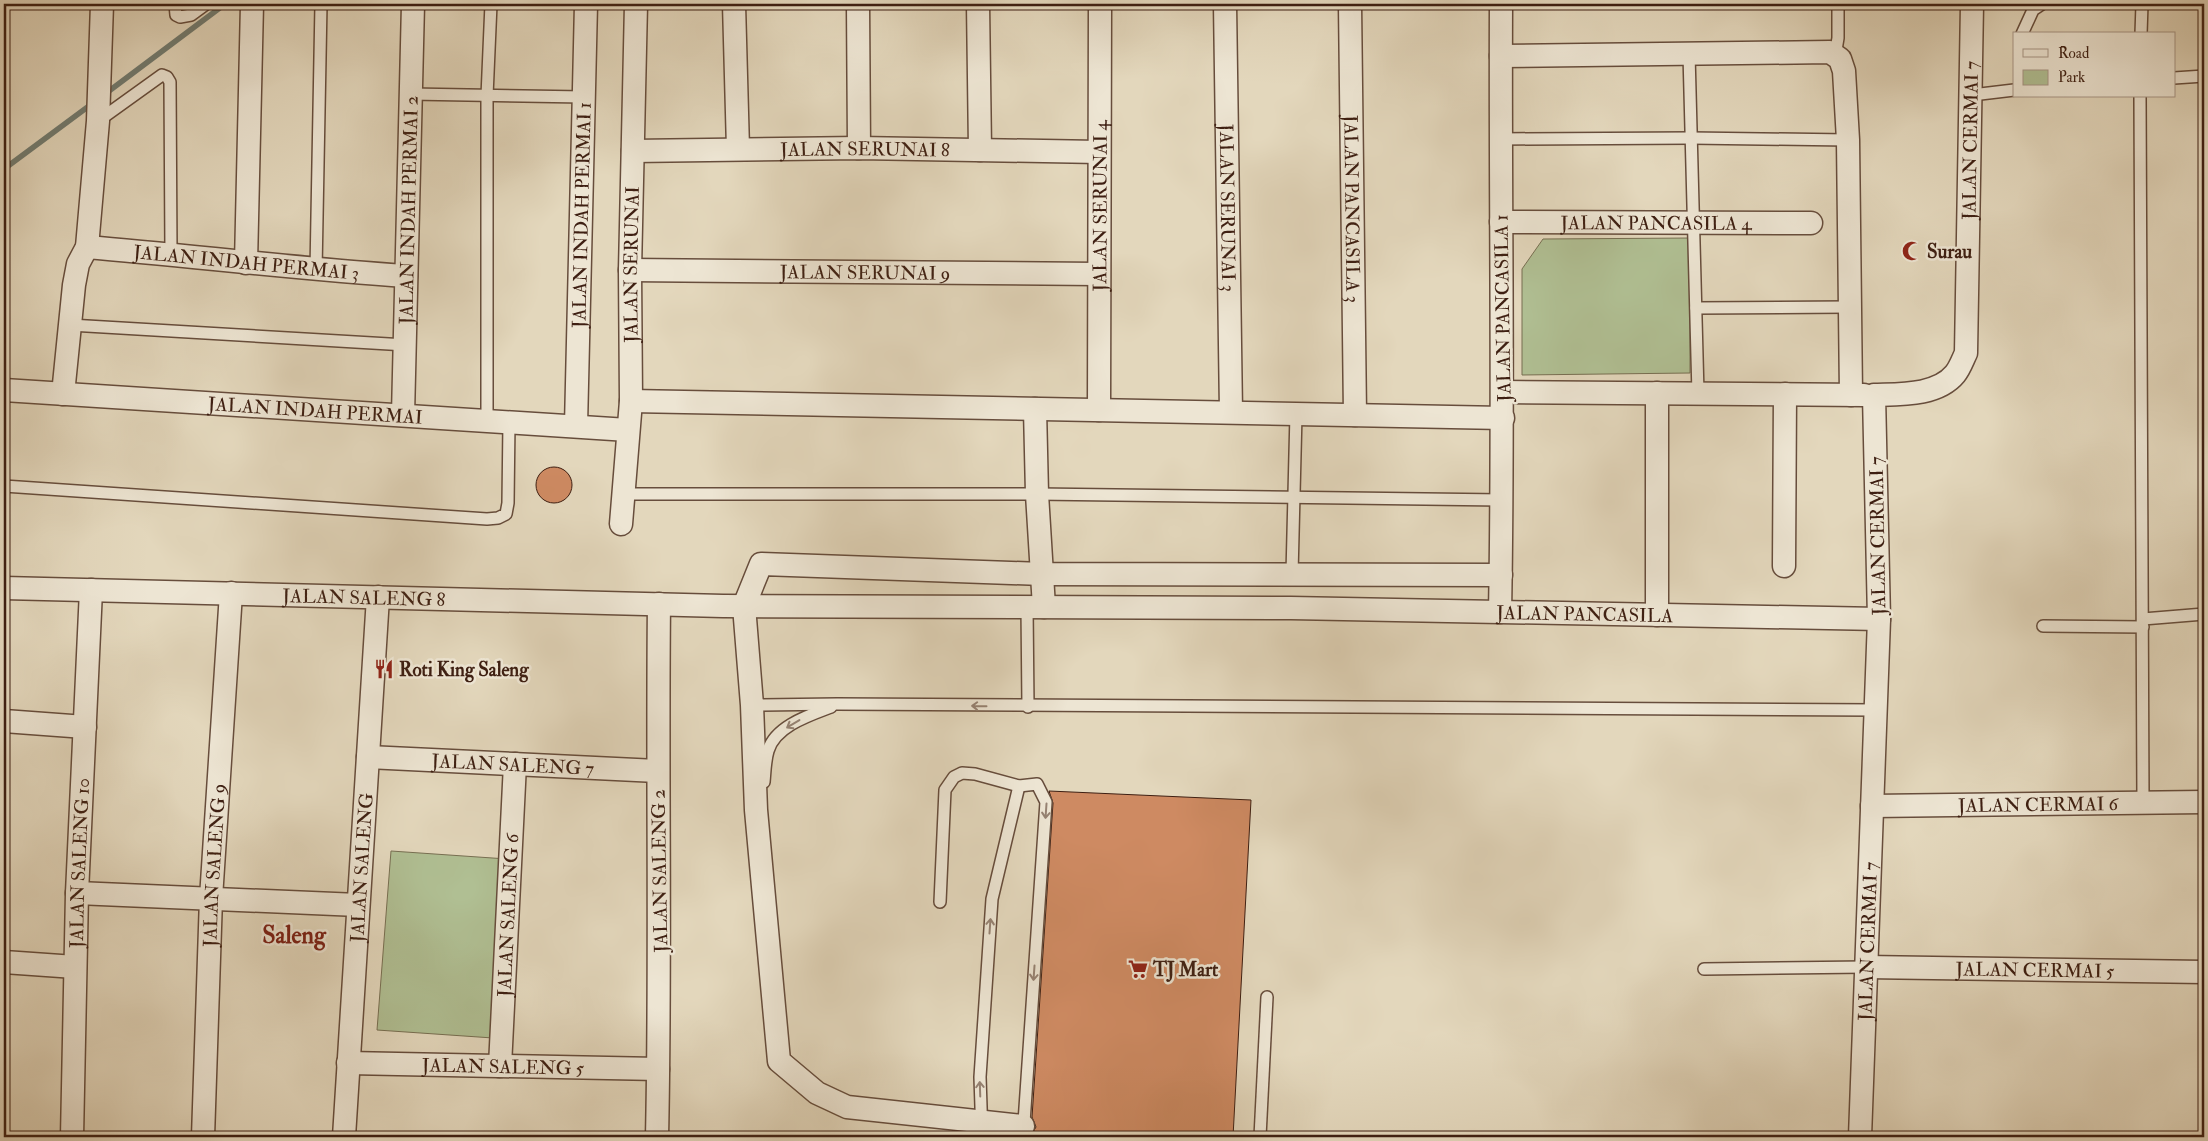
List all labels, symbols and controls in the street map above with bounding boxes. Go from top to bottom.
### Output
legend [2013,32,2176,98]
text: Road [2058,44,2090,63]
street label: JALAN CERMAI 7 [1957,60,1984,221]
text: Park [2058,68,2085,87]
street label: JALAN INDAH PERMAI 2 [394,95,424,326]
street label: JALAN INDAH PERMAI 1 [567,102,597,329]
street label: JALAN PANCASILA 3 [1338,114,1365,303]
street label: JALAN SERUNAI 4 [1088,120,1113,293]
street label: JALAN SERUNAI 3 [1214,123,1240,292]
street label: JALAN SERUNAI 8 [779,137,950,163]
street label: JALAN SERUNAI [619,186,645,344]
street label: JALAN PANCASILA 4 [1559,211,1752,236]
street label: JALAN PANCASILA 1 [1489,214,1517,403]
street label: JALAN INDAH PERMAI 3 [131,240,360,285]
mosque icon: Surau [1901,240,1923,262]
place label: Surau [1927,240,1972,264]
street label: JALAN SERUNAI 9 [779,260,950,286]
street label: JALAN INDAH PERMAI [206,392,423,430]
street label: JALAN CERMAI 7 [1865,456,1891,617]
street label: JALAN SALENG 8 [281,584,446,612]
street label: JALAN PANCASILA [1495,601,1673,628]
restaurant icon: Roti King Saleng [373,658,395,680]
place label: Roti King Saleng [399,658,529,683]
one-way arrow [971,701,988,711]
one-way arrow [786,719,800,729]
street label: JALAN SALENG 7 [430,749,595,781]
street label: JALAN SALENG 10 [65,778,95,949]
street label: JALAN SALENG 9 [198,783,231,948]
street label: JALAN SALENG 2 [647,789,673,954]
street label: JALAN SALENG [345,792,379,944]
street label: JALAN CERMAI 6 [1957,792,2120,818]
one-way arrow [1041,803,1050,819]
street label: JALAN SALENG 6 [492,832,525,998]
street label: JALAN CERMAI 7 [1853,861,1883,1022]
one-way arrow [985,919,994,935]
district label: Saleng [262,920,327,951]
street label: JALAN CERMAI 5 [1954,957,2115,984]
supermarket icon: TJ Mart [1127,958,1149,980]
place label: TJ Mart [1152,958,1219,982]
one-way arrow [1030,965,1039,981]
street label: JALAN SALENG 5 [421,1053,585,1081]
one-way arrow [975,1081,985,1097]

